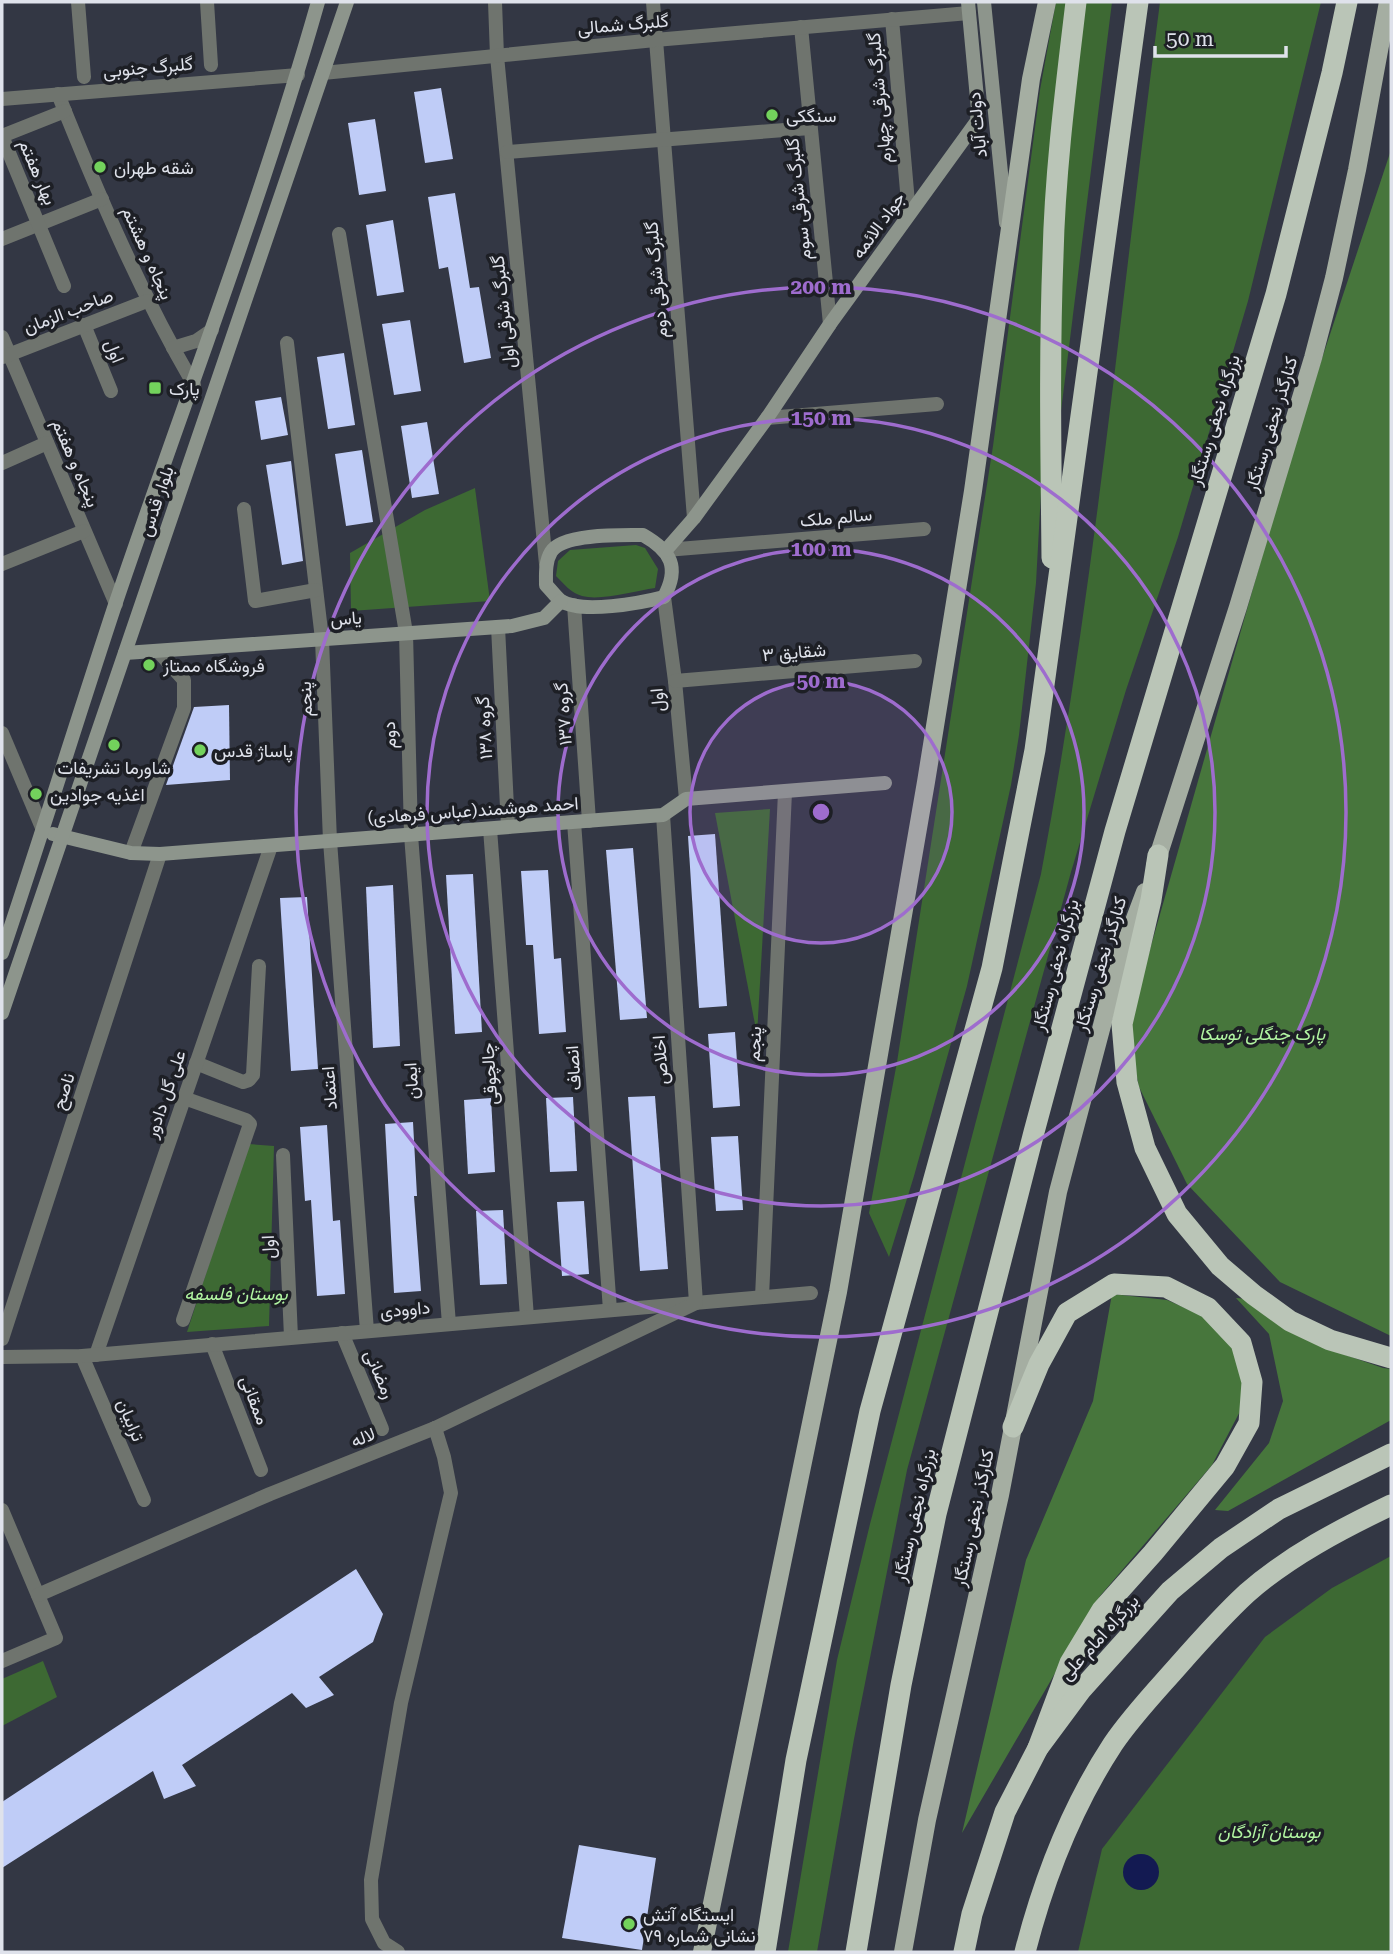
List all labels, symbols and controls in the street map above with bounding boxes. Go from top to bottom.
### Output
street label: گلبرگ شمالی [576,10,670,39]
scale bar [1155,14,1286,58]
text: 50 m [1166,27,1214,51]
street label: گلبرگ شرقی چهارم [863,32,897,164]
street label: گلبرگ جنوبی [102,53,194,82]
street label: دولت آباد [963,91,992,159]
place label: سنگکی [786,105,836,127]
marker: سنگکی [764,107,780,123]
street label: بهار هفتم [13,136,61,209]
street label: گلبرگ شرقی سوم [781,137,817,261]
place label: شقه طهران [114,157,194,179]
marker: شقه طهران [92,159,108,175]
street label: جواد الائمه [847,188,910,263]
street label: پنجاه و هشتم [116,203,178,304]
street label: گلبرگ شرقی دوم [640,221,674,339]
street label: گلبرگ شرقی اول [487,254,520,370]
text: 200 m [791,275,851,299]
street label: صاحب الزمان [20,284,116,339]
street label: اول [100,336,129,366]
street label: بزرگراه نجفی رستگار [1184,352,1245,489]
street label: کنارگذر نجفی رستگار [1240,354,1302,495]
place label: پارک [169,378,200,401]
marker: پارک [147,380,163,396]
text: 150 m [791,406,851,430]
street label: پنجاه و هفتم [46,416,104,511]
street label: بلوار قدس [134,463,179,539]
street label: سالم ملک [799,503,873,533]
text: 100 m [791,537,851,561]
street label: یاس [330,606,363,631]
street label: شقایق ۳ [761,639,827,666]
place label: فروشگاه ممتاز [162,655,265,677]
marker: فروشگاه ممتاز [141,657,157,673]
text: 50 m [796,669,846,693]
street label: پنجم [294,681,318,717]
street label: گروه ۱۳۷ [550,682,577,746]
street label: اول [646,687,669,713]
street label: گروه ۱۳۸ [472,696,497,760]
street label: دوم [378,721,402,749]
marker: شاورما تشریفات [106,737,122,753]
place label: پاساژ قدس [214,740,293,763]
marker: پاساژ قدس [192,742,208,758]
place label: شاورما تشریفات [57,757,171,779]
place label: اغذیه جوادین [50,784,145,806]
marker: اغذیه جوادین [28,786,44,802]
street label: احمد هوشمند(عباس فرهادی) [367,792,579,829]
centre of rings [809,800,833,824]
street label: کنارگذر نجفی رستگار [1069,894,1131,1035]
street label: بزرگراه نجفی رستگار [1027,897,1084,1035]
park label: پارک جنگلی توسکا [1199,1023,1325,1046]
street label: پنجم [743,1026,767,1062]
street label: اخلاص [648,1034,673,1085]
street label: چالچوقی [476,1042,504,1106]
street label: انصاف [561,1045,585,1091]
street label: علی گل دادور [140,1047,191,1142]
street label: ایمان [399,1062,423,1100]
street label: اعتماد [317,1065,341,1111]
street label: ناصح [47,1070,81,1113]
street label: اول [257,1235,280,1259]
park label: بوستان فلسفه [184,1283,288,1305]
street label: داوودی [379,1296,431,1323]
street label: رمضانی [359,1346,400,1402]
street label: ممقانی [235,1373,274,1428]
street label: ترابیان [112,1396,149,1445]
street label: لاله [348,1423,378,1451]
street label: بزرگراه نجفی رستگار [888,1446,940,1585]
street label: کنارگذر نجفی رستگار [948,1447,999,1590]
street label: بزرگراه امام علی [1055,1590,1144,1685]
park label: بوستان آزادگان [1218,1821,1321,1843]
place label: ایستگاه آتش نشانی شماره ۷۹ [643,1904,756,1947]
marker: ایستگاه آتش نشانی شماره ۷۹ [621,1916,637,1932]

